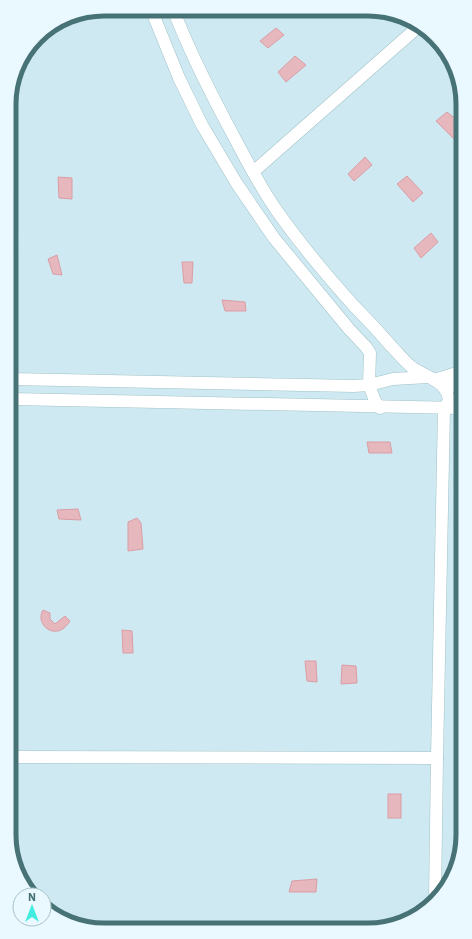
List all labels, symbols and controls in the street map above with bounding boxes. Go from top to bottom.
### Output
north arrow [12,887,52,927]
text: N [28,890,36,904]

